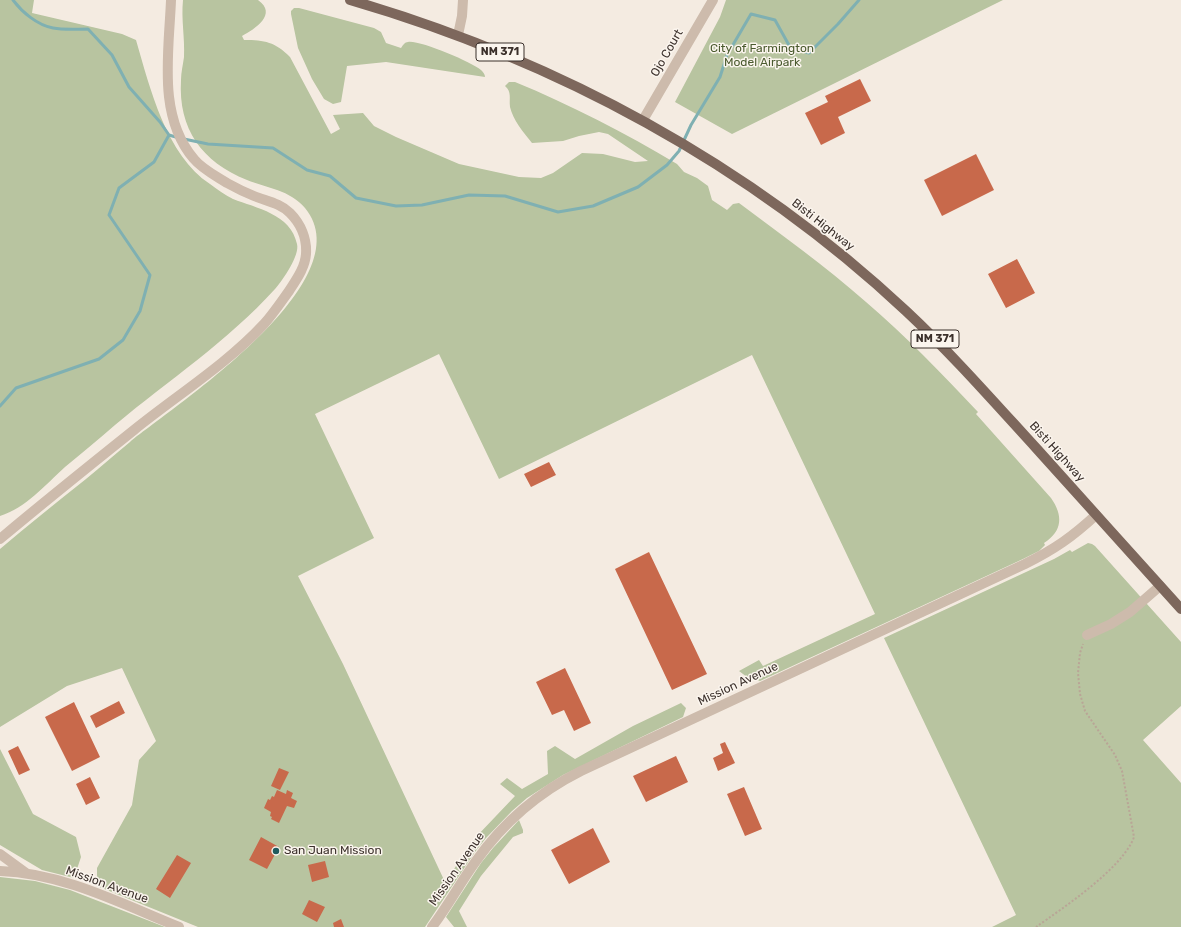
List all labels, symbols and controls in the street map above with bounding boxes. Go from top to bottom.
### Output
street label: Ojo Court [648,27,686,79]
park label: City of Farmington Model Airpark [710,42,814,70]
road number: NM 371 [476,43,524,61]
street label: Bisti Highway [789,196,857,254]
road number: NM 371 [911,330,959,348]
street label: Bisti Highway [1026,419,1088,485]
street label: Mission Avenue [696,659,780,709]
street label: Mission Avenue [426,829,488,909]
place label: San Juan Mission [284,844,382,858]
marker: San Juan Mission [271,846,281,856]
street label: Mission Avenue [64,863,150,907]

